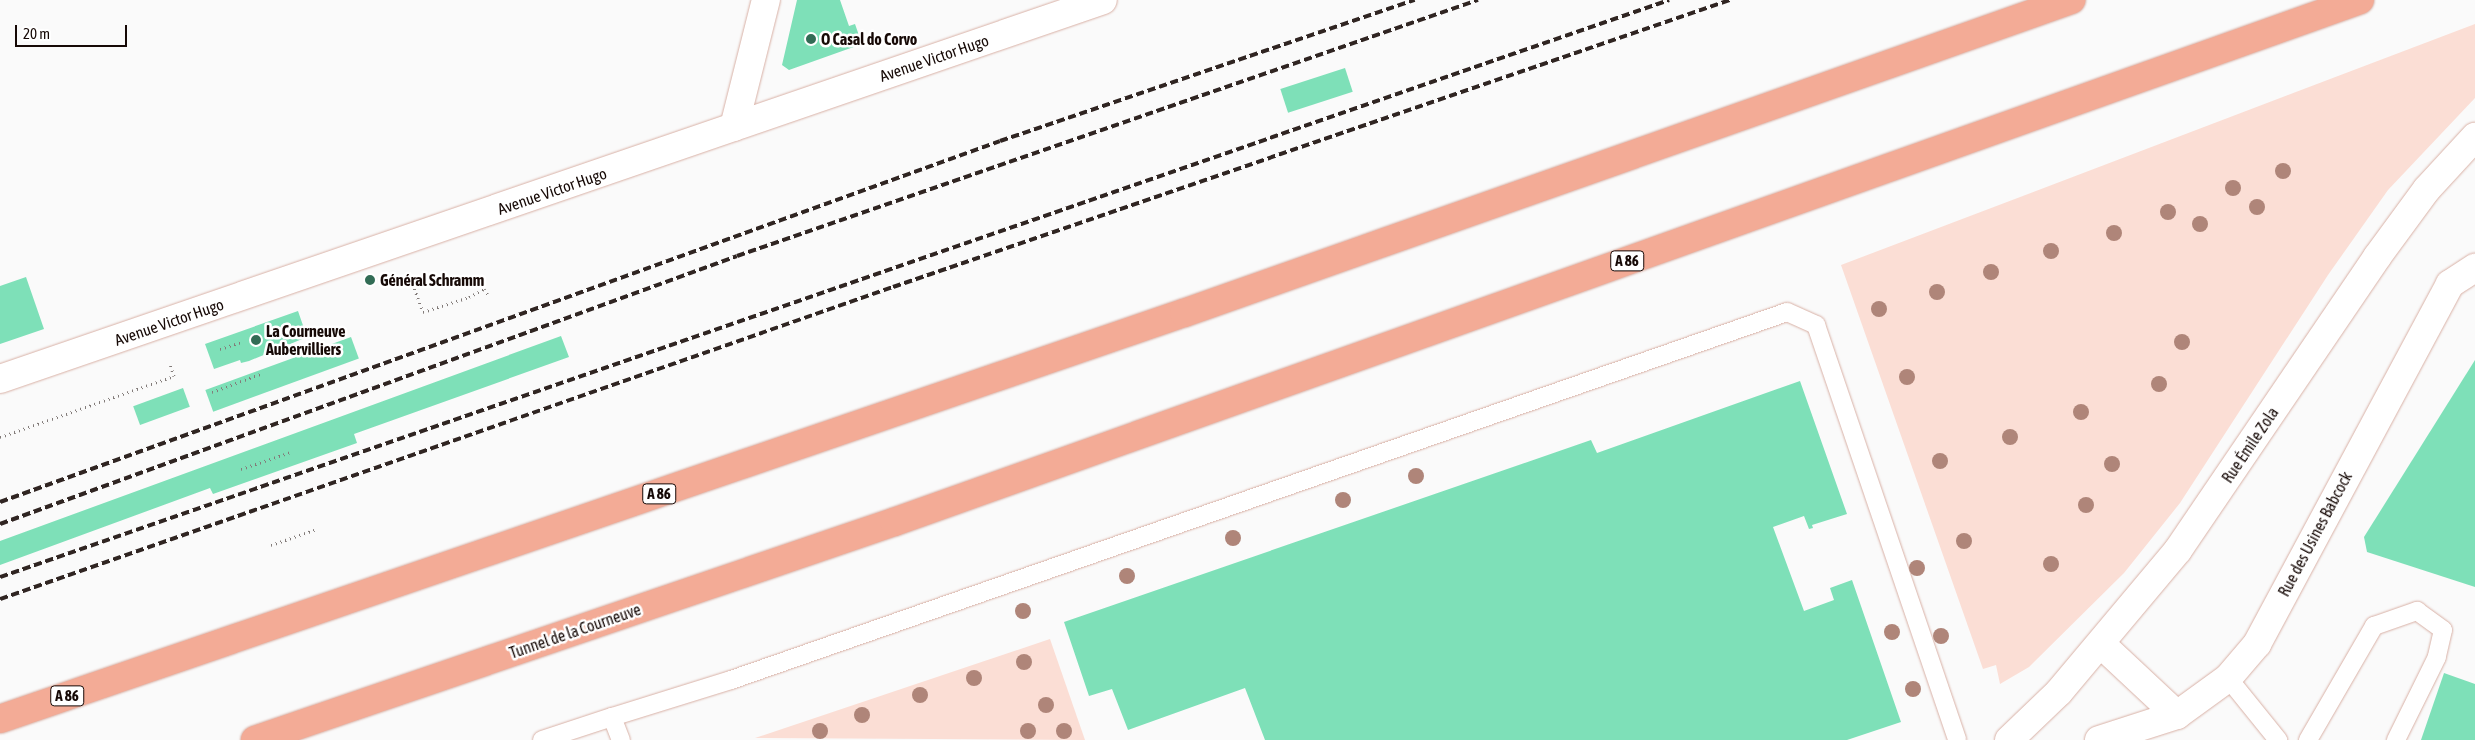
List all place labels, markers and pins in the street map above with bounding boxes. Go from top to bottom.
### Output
place label: O Casal do Corvo [821,29,917,49]
marker: O Casal do Corvo [805,33,817,45]
place label: Général Schramm [380,270,484,290]
marker: Général Schramm [364,274,376,286]
place label: La Courneuve Aubervilliers [266,321,345,359]
marker: La Courneuve Aubervilliers [250,334,262,346]

